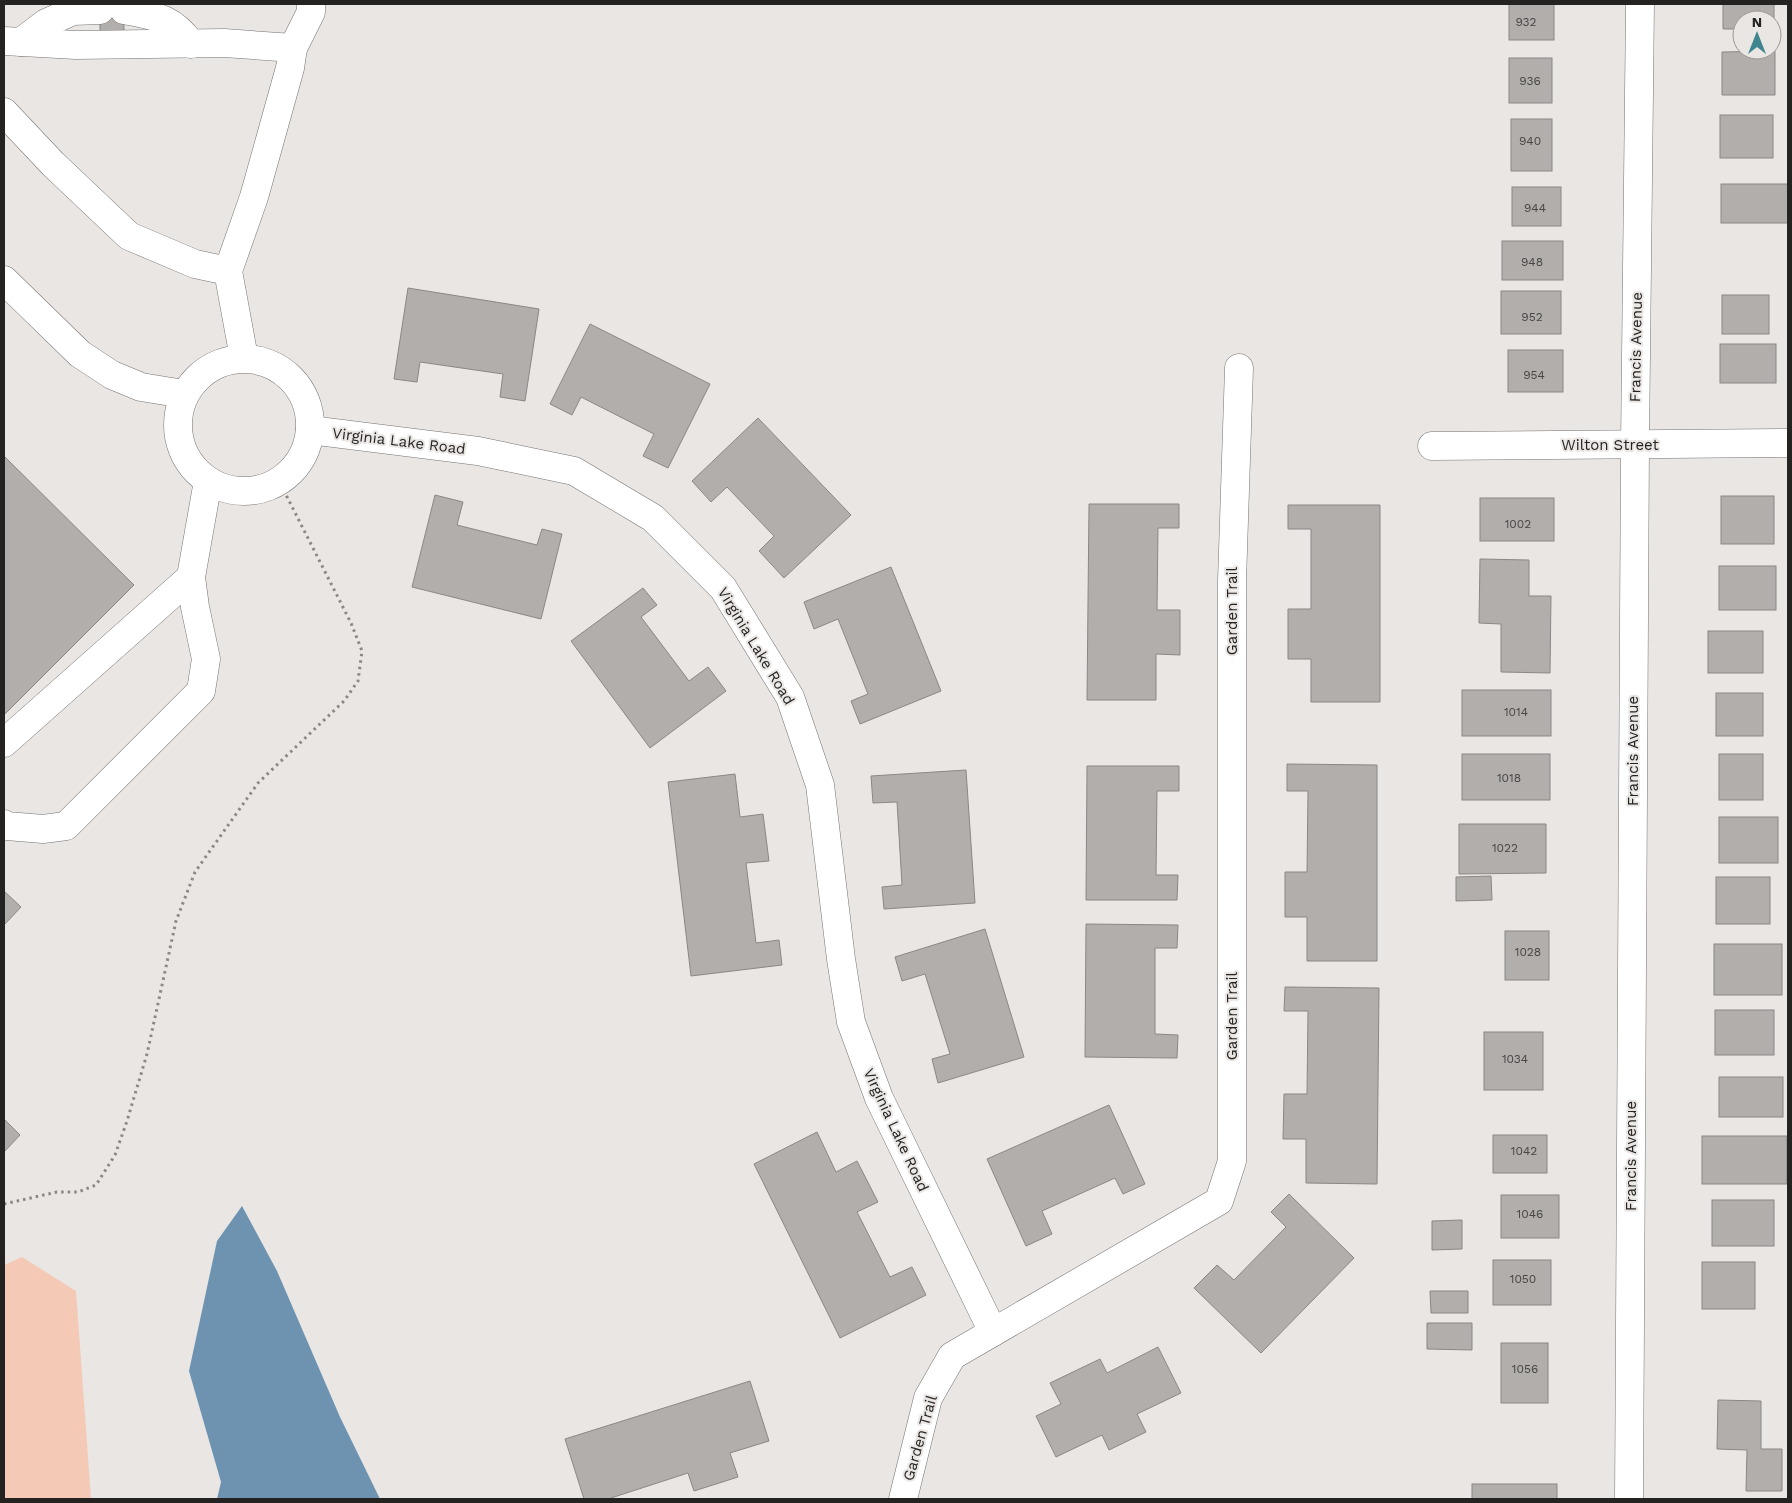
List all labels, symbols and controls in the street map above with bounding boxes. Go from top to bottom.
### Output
north arrow [1732,10,1782,60]
text: N [1752,14,1762,30]
house number: 932 [1515,15,1537,29]
house number: 936 [1519,74,1541,88]
house number: 940 [1519,134,1541,148]
house number: 944 [1524,201,1546,215]
house number: 948 [1521,255,1543,269]
street label: Francis Avenue [1626,292,1646,402]
house number: 952 [1521,310,1543,324]
house number: 954 [1523,368,1545,382]
street label: Virginia Lake Road [331,424,467,458]
street label: Wilton Street [1561,436,1659,454]
house number: 1002 [1505,517,1531,531]
street label: Garden Trail [1223,566,1241,655]
street label: Virginia Lake Road [714,584,798,708]
street label: Francis Avenue [1624,696,1642,806]
house number: 1014 [1504,705,1528,719]
house number: 1018 [1497,771,1521,785]
house number: 1022 [1492,841,1518,855]
house number: 1028 [1515,945,1541,959]
street label: Garden Trail [1223,971,1241,1060]
house number: 1034 [1502,1052,1528,1066]
street label: Virginia Lake Road [860,1065,932,1195]
street label: Francis Avenue [1622,1101,1640,1211]
house number: 1042 [1511,1144,1537,1158]
house number: 1046 [1517,1207,1543,1221]
house number: 1050 [1510,1272,1536,1286]
house number: 1056 [1512,1362,1538,1376]
street label: Garden Trail [899,1393,941,1483]

